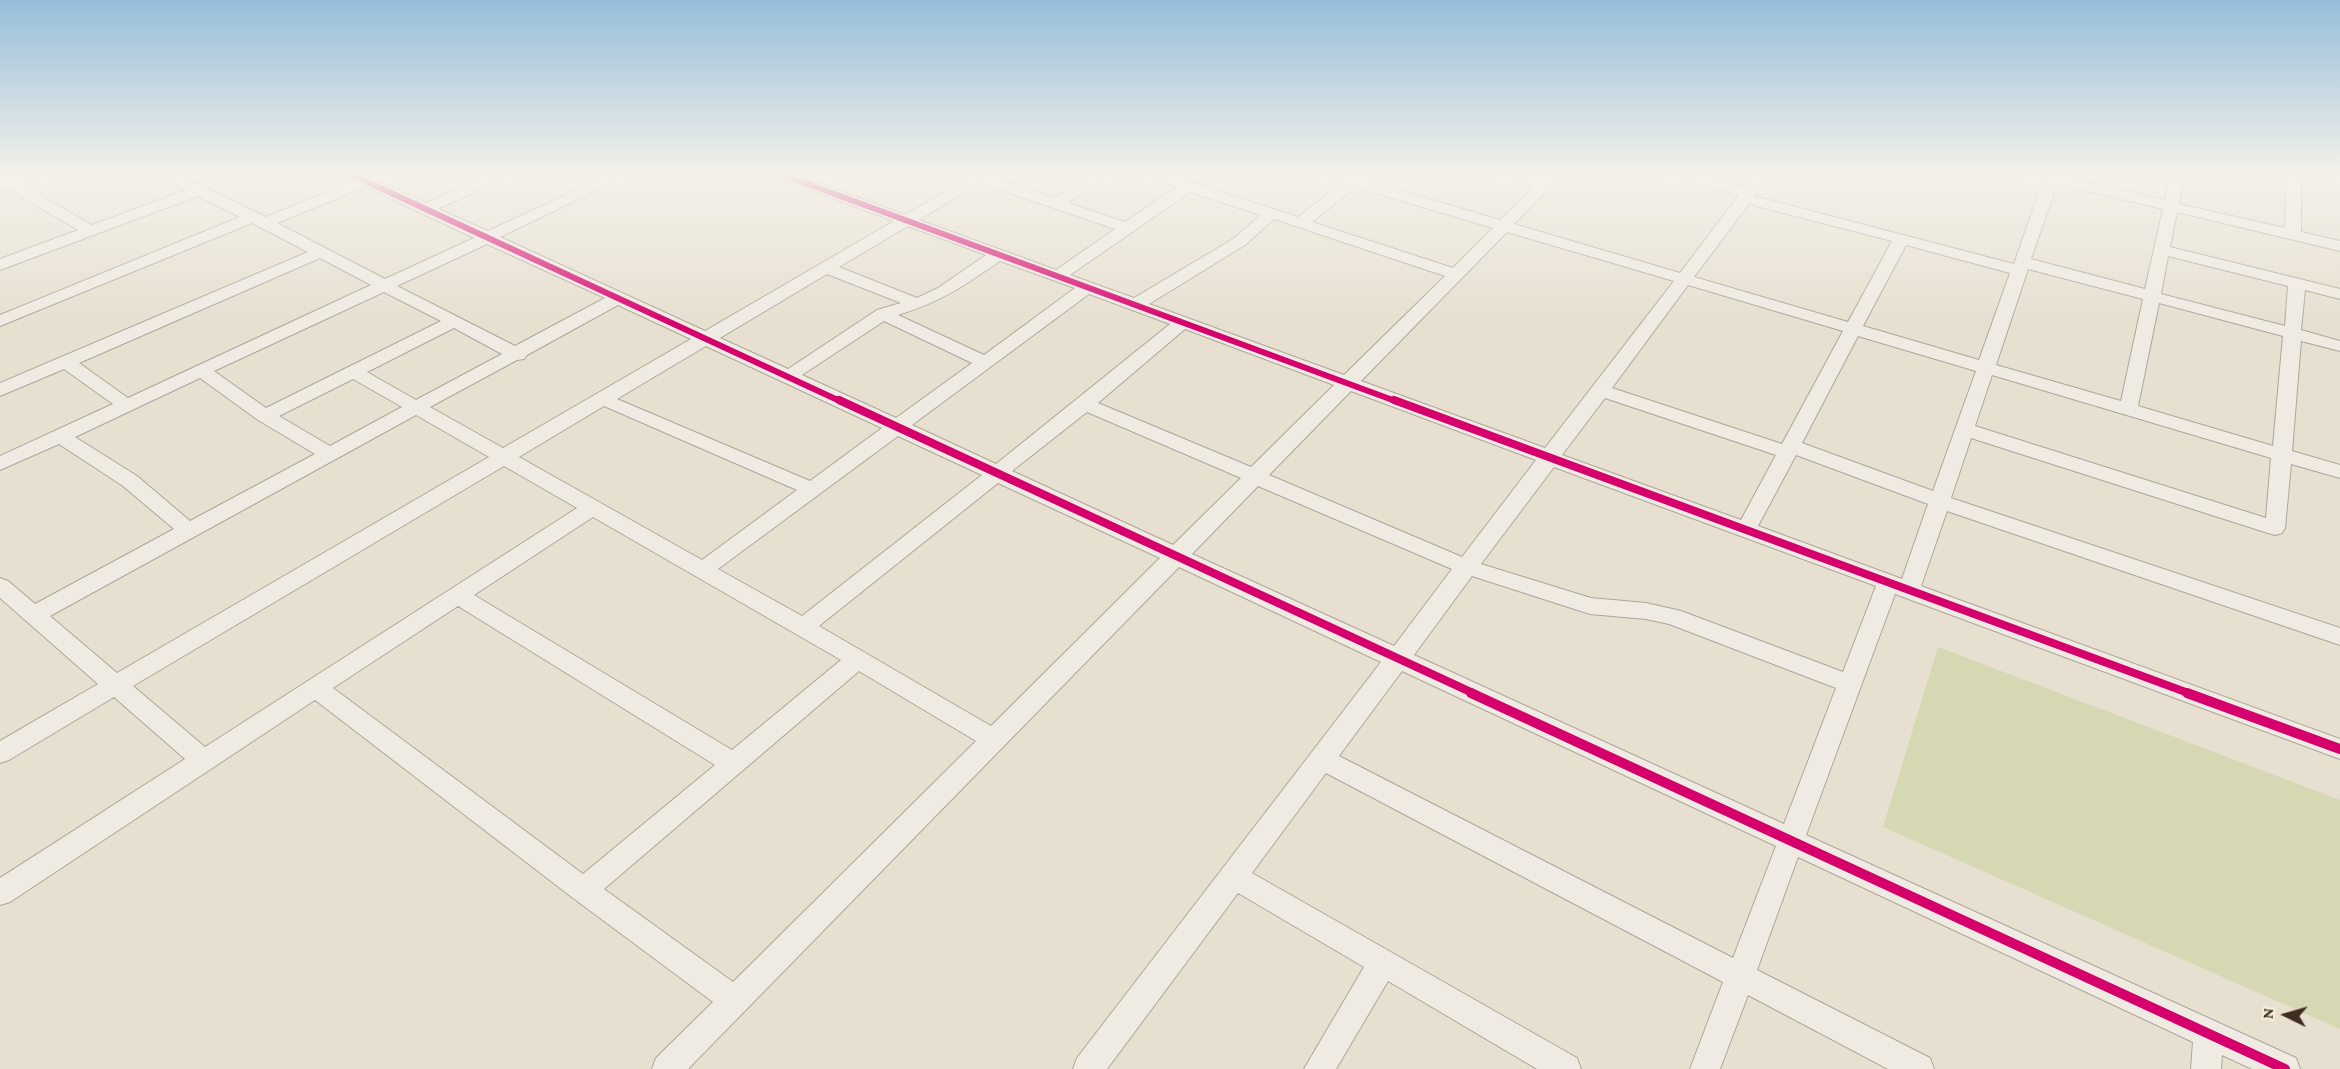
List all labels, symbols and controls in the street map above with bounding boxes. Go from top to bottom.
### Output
north arrow [2256,985,2316,1045]
text: N [2259,1007,2277,1020]

